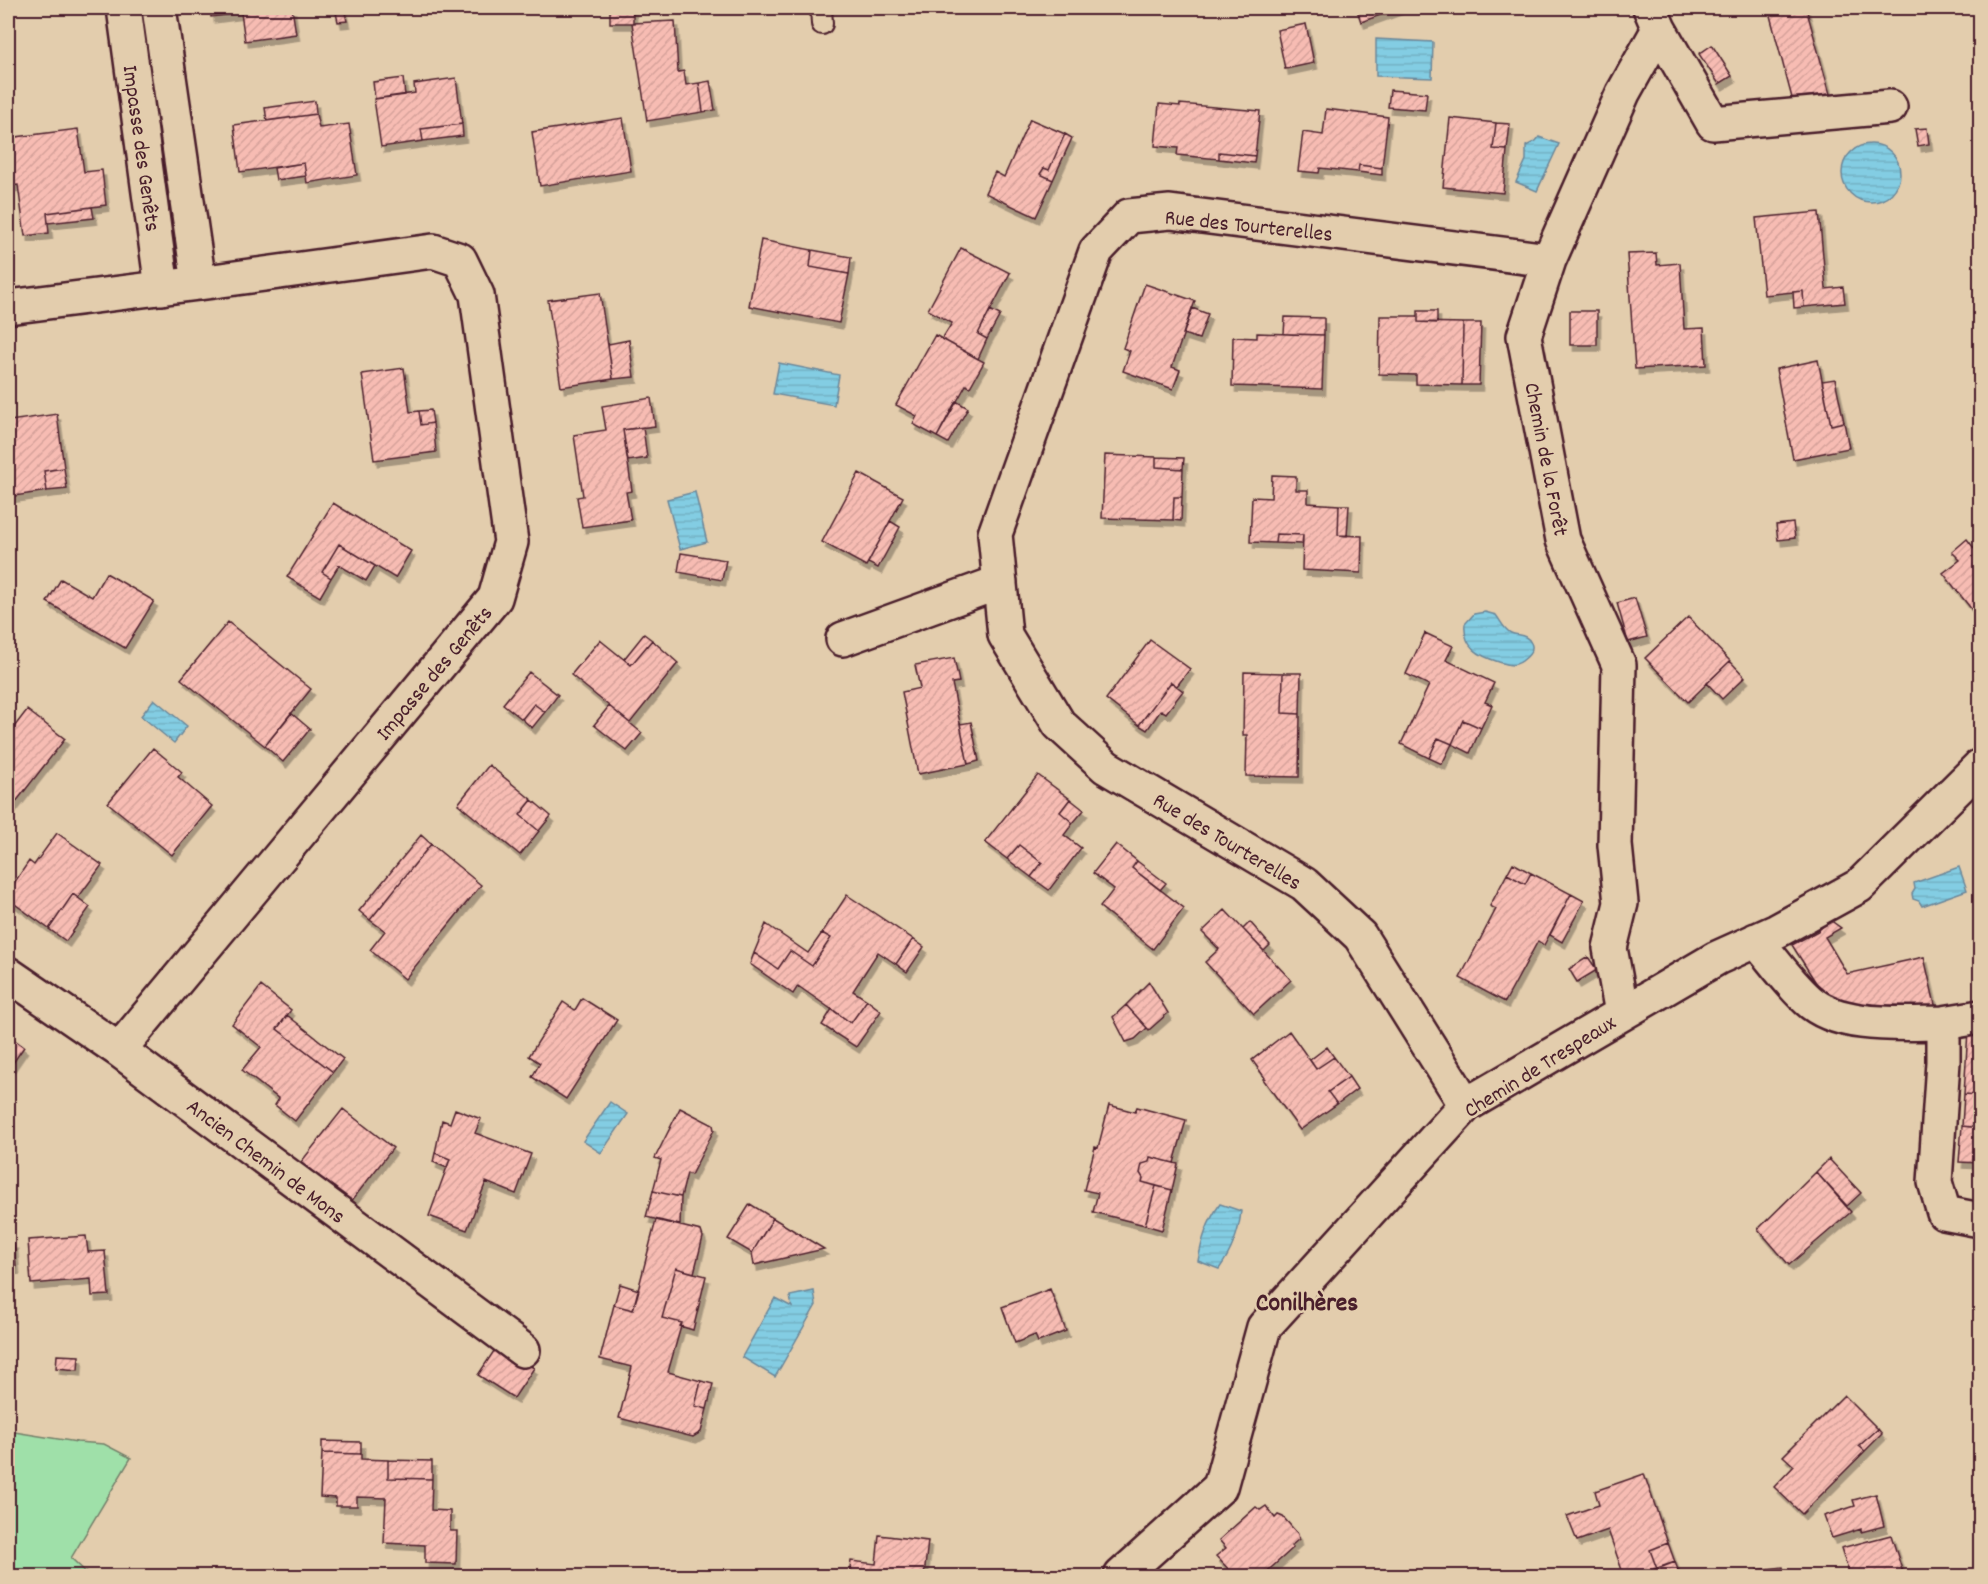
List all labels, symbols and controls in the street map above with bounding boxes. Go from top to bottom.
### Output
street label: Impasse des Genêts [113,63,167,234]
street label: Rue des Tourterelles [1163,203,1334,252]
street label: Chemin de la Forêt [1514,380,1575,539]
street label: Impasse des Genêts [370,600,501,748]
street label: Rue des Tourterelles [1146,786,1306,900]
street label: Chemin de Trespeaux [1459,1009,1623,1127]
street label: Ancien Chemin de Mons [179,1093,351,1233]
district label: Conilhères [1256,1286,1358,1323]

